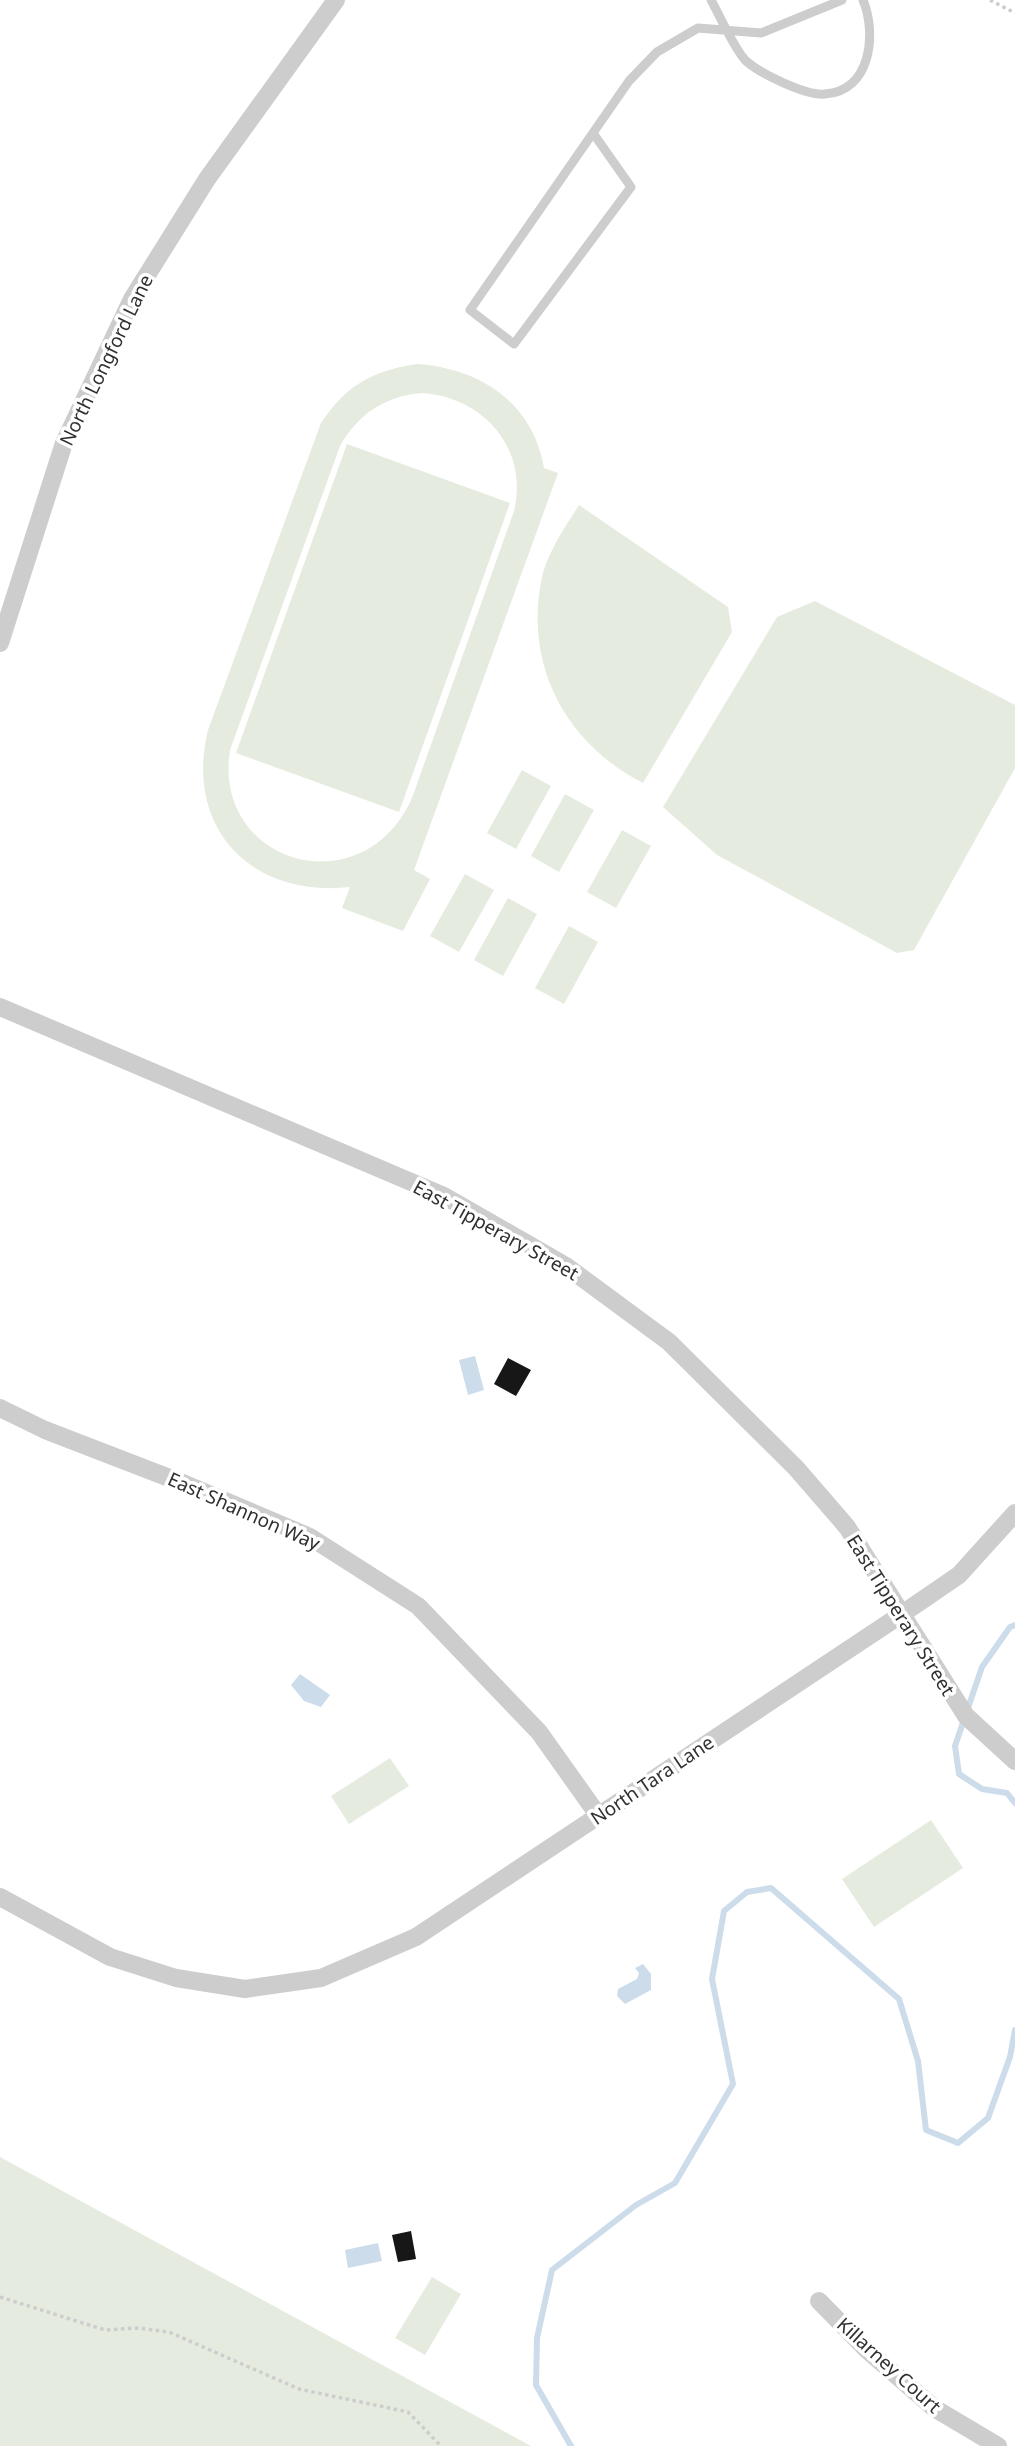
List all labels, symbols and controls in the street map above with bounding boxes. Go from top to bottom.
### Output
street label: North Longford Lane [53,270,159,450]
street label: East Tipperary Street [409,1174,583,1286]
street label: East Shannon Way [164,1466,325,1556]
street label: East Tipperary Street [841,1530,961,1701]
street label: North Tara Lane [585,1729,719,1831]
street label: Killarney Court [831,2311,947,2419]

